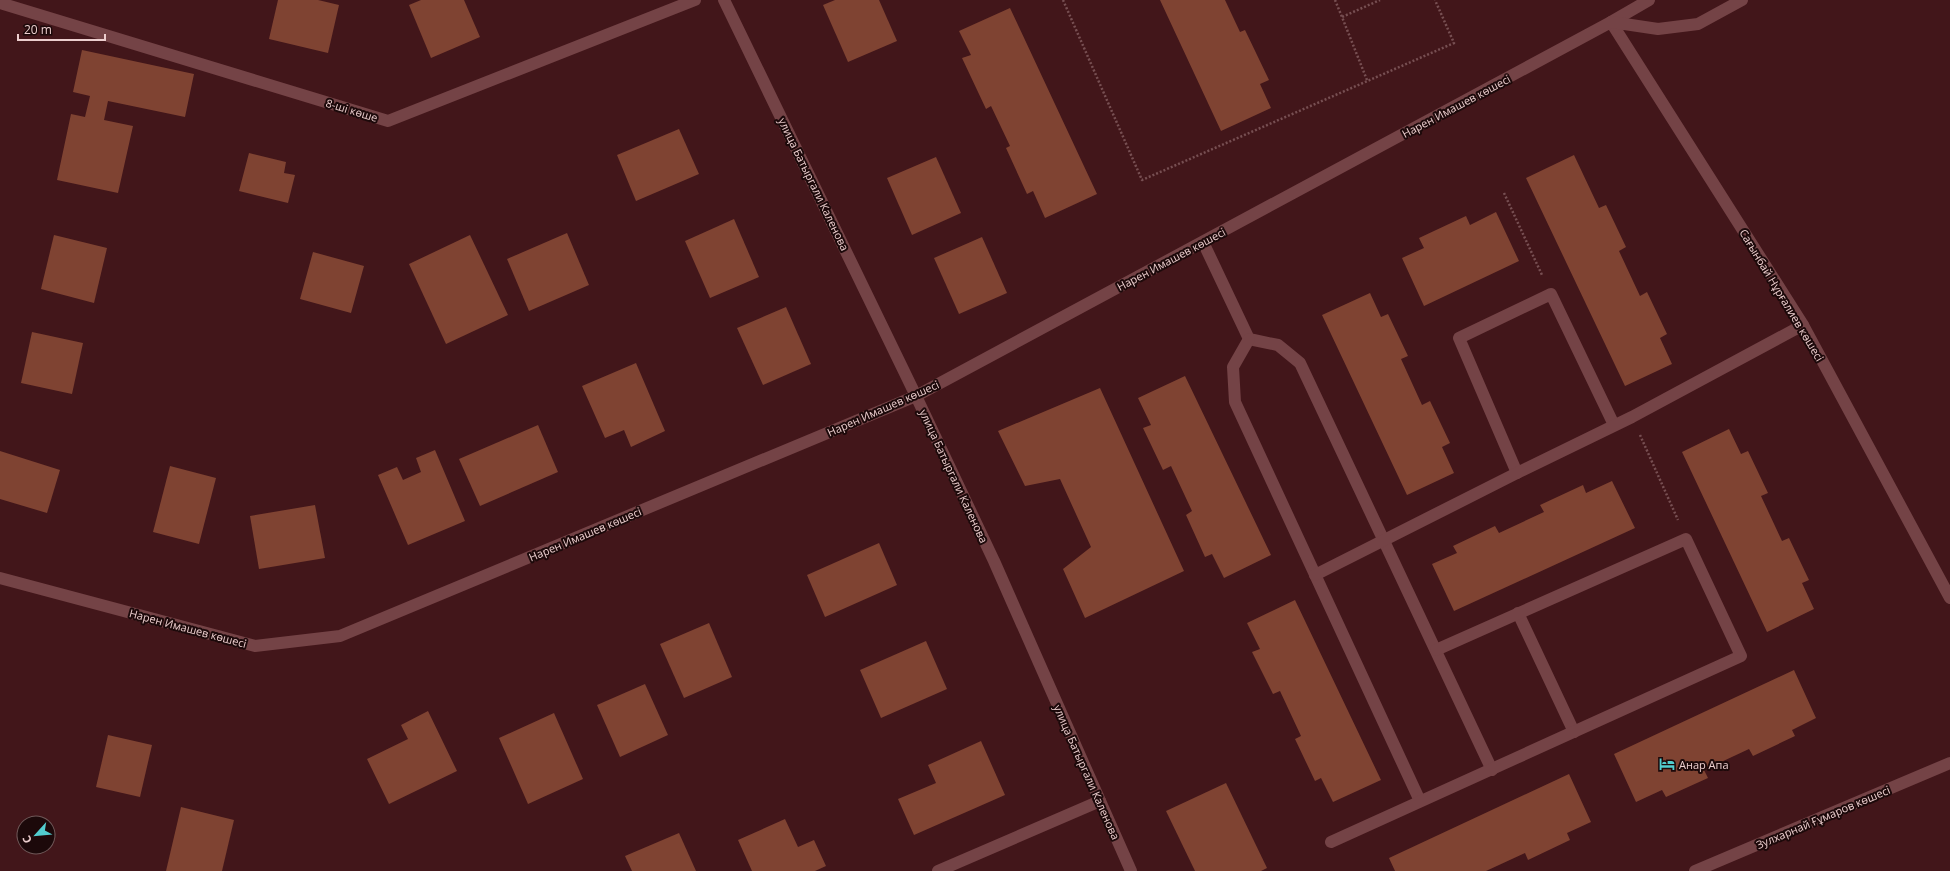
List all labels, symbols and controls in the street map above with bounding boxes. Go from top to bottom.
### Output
scale bar [18,16,105,42]
text: 20 m [24,21,52,38]
street label: Нарен Имашев көшесi [1399,71,1513,141]
street label: 8-шi көше [324,95,380,125]
street label: улица Батыргали Каленова [775,115,853,253]
street label: Нарен Имашев көшесi [1114,224,1228,294]
street label: Сағынбай Нұрғалиев көшесі [1736,226,1828,364]
street label: Нарен Имашев көшесi [825,377,941,439]
street label: улица Батыргали Каленова [916,407,992,545]
street label: Нарен Имашев көшесi [526,503,644,565]
street label: Нарен Имашев көшесi [128,605,248,651]
street label: улица Батыргали Каленова [1050,702,1124,842]
hotel icon: Анар Апа [1658,755,1676,773]
place label: Анар Апа [1679,757,1729,772]
street label: Зулхарнай Ғұмаров көшесі [1754,782,1892,852]
north arrow [16,815,56,855]
text: С [18,833,35,846]

